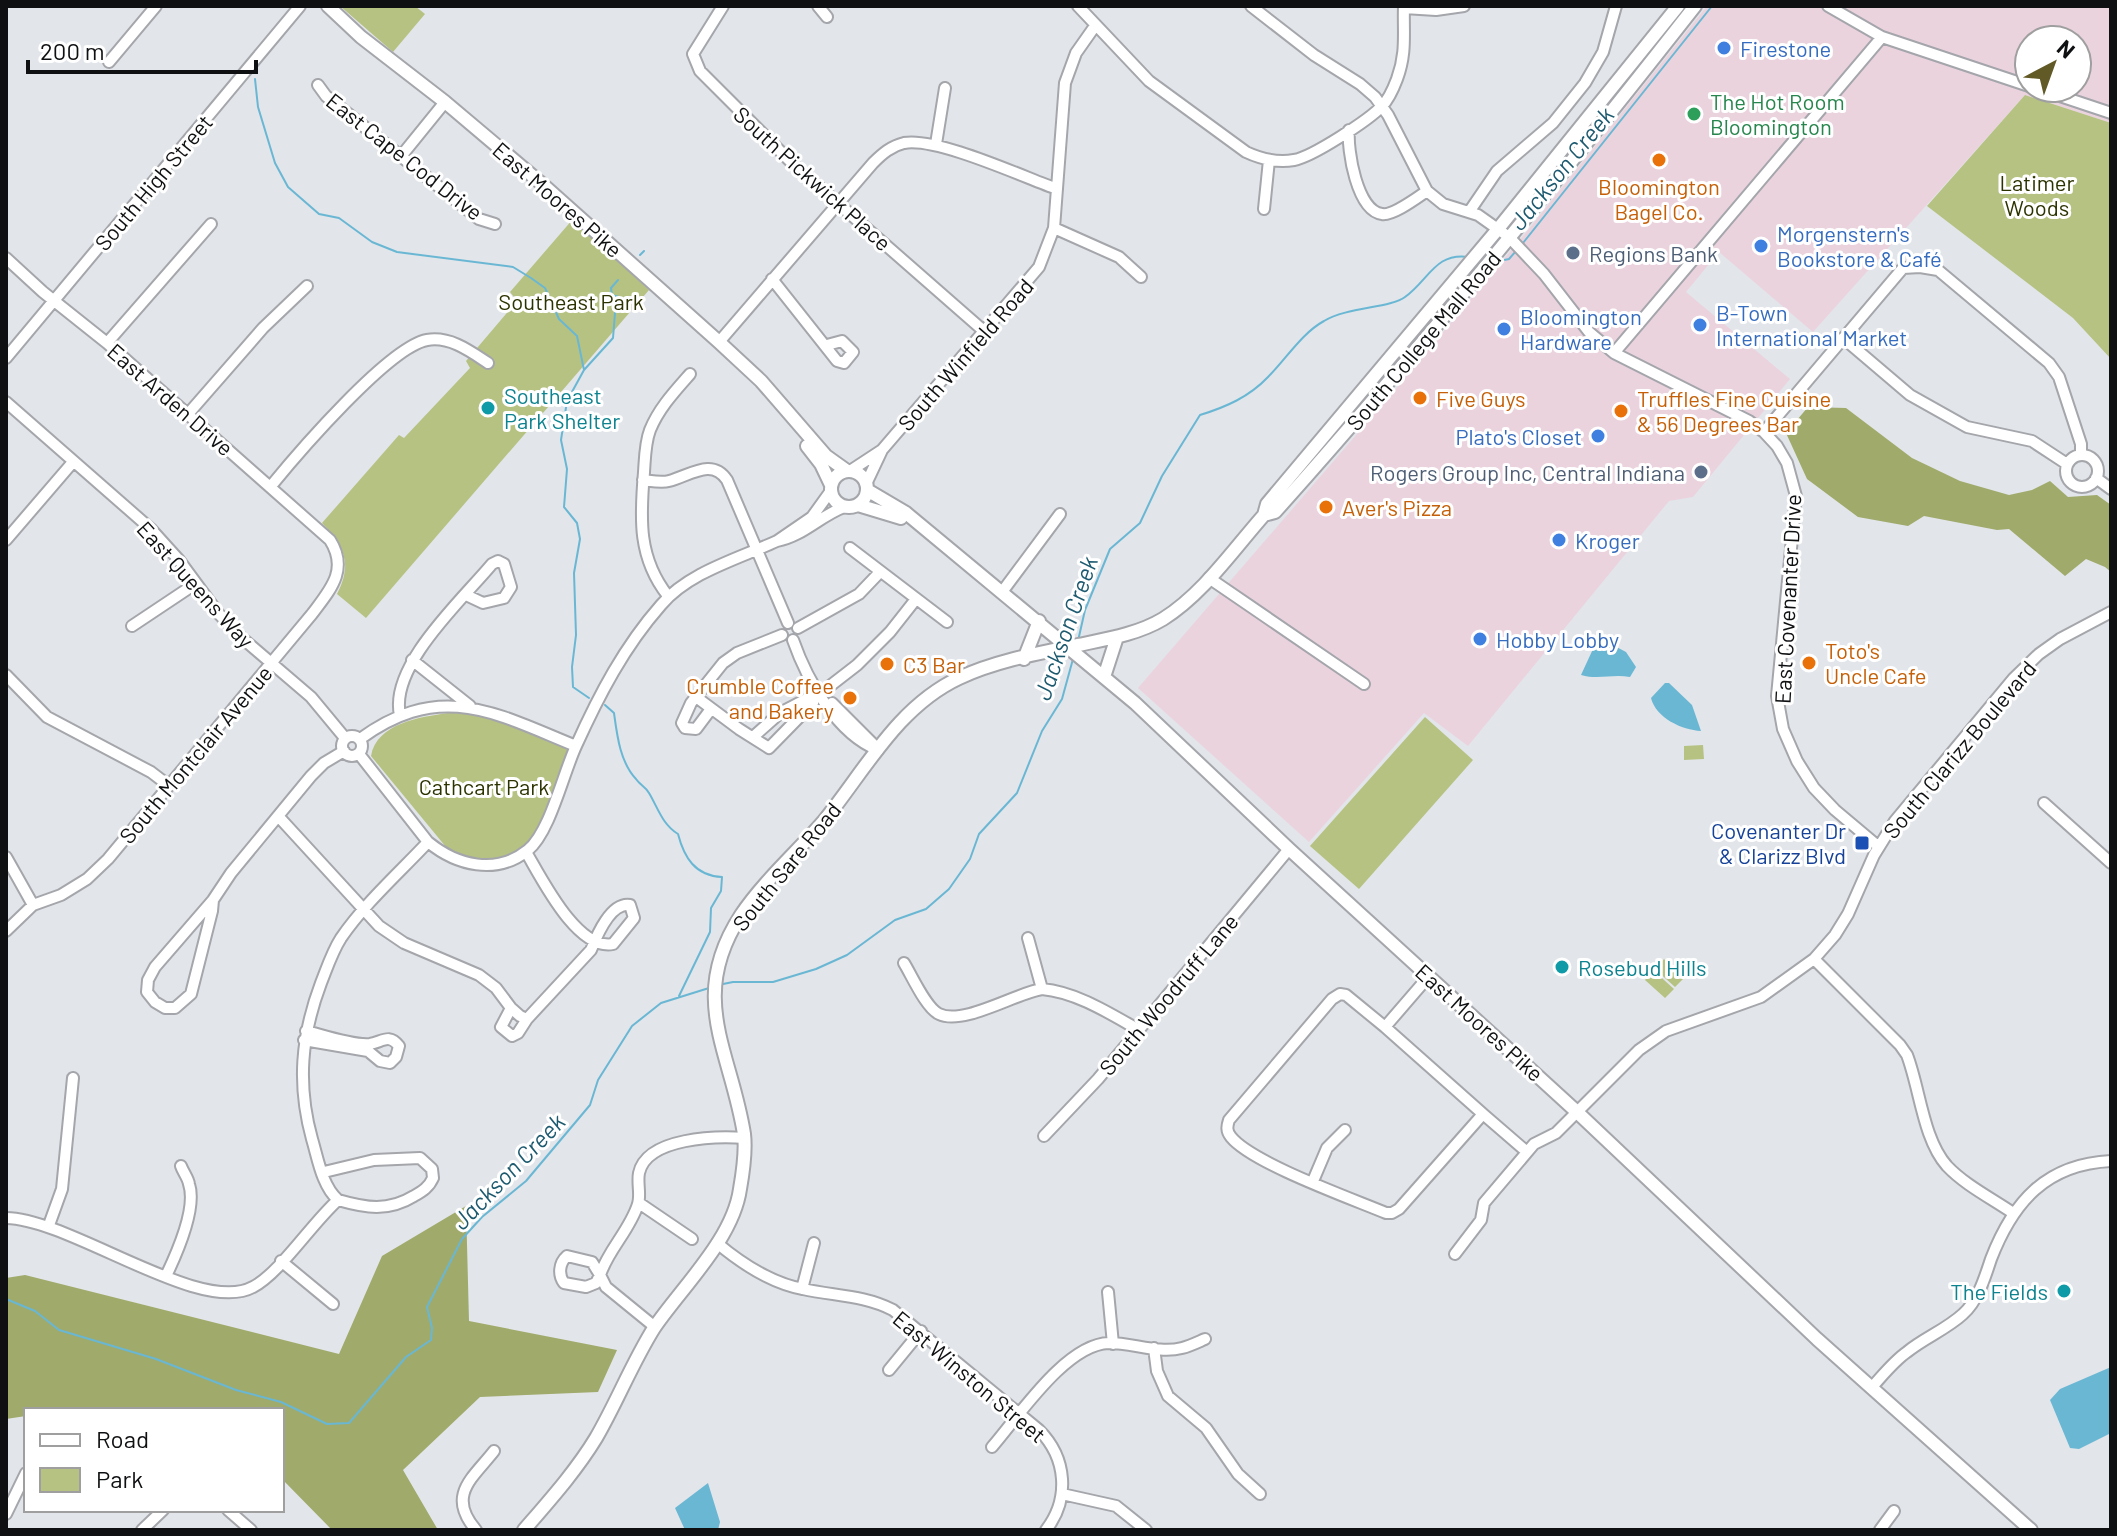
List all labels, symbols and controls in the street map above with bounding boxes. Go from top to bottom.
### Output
scale bar [28,24,256,74]
north arrow [2013,24,2093,104]
text: N [2053,34,2081,63]
place label: Firestone [1740,35,1831,61]
text: 200 m [40,36,105,65]
marker: Firestone [1715,39,1733,57]
street label: East Cape Cod Drive [322,87,488,225]
place label: The Hot Room Bloomington [1710,88,1845,139]
water label: Jackson Creek [1503,100,1620,235]
street label: South Pickwick Place [729,101,897,255]
marker: The Hot Room Bloomington [1685,105,1703,123]
street label: South High Street [89,109,217,255]
street label: East Moores Pike [488,136,628,262]
marker: Bloomington Bagel Co. [1650,151,1668,169]
park label: Latimer Woods [1999,169,2075,220]
place label: Bloomington Bagel Co. [1598,173,1720,224]
place label: Morgenstern's Bookstore & Café [1777,220,1942,271]
marker: Morgenstern's Bookstore & Café [1752,237,1770,255]
place label: Regions Bank [1589,240,1718,266]
marker: Regions Bank [1564,244,1582,262]
street label: South College Mall Road [1340,245,1506,435]
street label: South Winfield Road [892,273,1038,435]
park label: Southeast Park [498,288,644,314]
place label: B-Town International Market [1716,299,1907,350]
place label: Bloomington Hardware [1520,303,1642,354]
marker: B-Town International Market [1691,316,1709,334]
marker: Bloomington Hardware [1495,320,1513,338]
street label: East Arden Drive [103,337,239,461]
place label: Southeast Park Shelter [504,382,620,433]
place label: Five Guys [1436,385,1526,411]
place label: Truffles Fine Cuisine & 56 Degrees Bar [1637,385,1831,436]
marker: Five Guys [1411,389,1429,407]
marker: Southeast Park Shelter [479,399,497,417]
marker: Truffles Fine Cuisine & 56 Degrees Bar [1612,402,1630,420]
place label: Plato's Closet [1455,423,1582,449]
marker: Plato's Closet [1589,427,1607,445]
place label: Rogers Group Inc, Central Indiana [1370,459,1685,485]
marker: Rogers Group Inc, Central Indiana [1692,463,1710,481]
street label: East Covenanter Drive [1769,493,1805,705]
place label: Aver's Pizza [1342,494,1452,520]
marker: Aver's Pizza [1317,498,1335,516]
street label: East Queens Way [132,515,260,653]
place label: Kroger [1575,527,1640,553]
marker: Kroger [1550,531,1568,549]
water label: Jackson Creek [1027,552,1103,704]
place label: Hobby Lobby [1496,626,1619,652]
marker: Hobby Lobby [1471,630,1489,648]
place label: Toto's Uncle Cafe [1825,637,1926,688]
place label: C3 Bar [903,651,965,677]
marker: Toto's Uncle Cafe [1800,654,1818,672]
marker: C3 Bar [878,655,896,673]
street label: South Clarizz Boulevard [1877,655,2041,843]
street label: South Montclair Avenue [113,660,277,848]
place label: Crumble Coffee and Bakery [686,672,834,723]
marker: Crumble Coffee and Bakery [841,689,859,707]
park label: Cathcart Park [419,773,549,799]
street label: South Sare Road [726,797,846,935]
place label: Covenanter Dr & Clarizz Blvd [1711,817,1846,868]
marker: Covenanter Dr & Clarizz Blvd [1853,834,1871,852]
street label: South Woodruff Lane [1093,908,1243,1080]
place label: Rosebud Hills [1578,954,1707,980]
street label: East Moores Pike [1411,958,1549,1086]
marker: Rosebud Hills [1553,958,1571,976]
water label: Jackson Creek [446,1107,571,1235]
place label: The Fields [1950,1278,2048,1304]
marker: The Fields [2055,1282,2073,1300]
street label: East Winston Street [889,1305,1051,1447]
legend [24,1408,284,1512]
text: Road [96,1424,149,1453]
text: Park [96,1464,143,1493]

